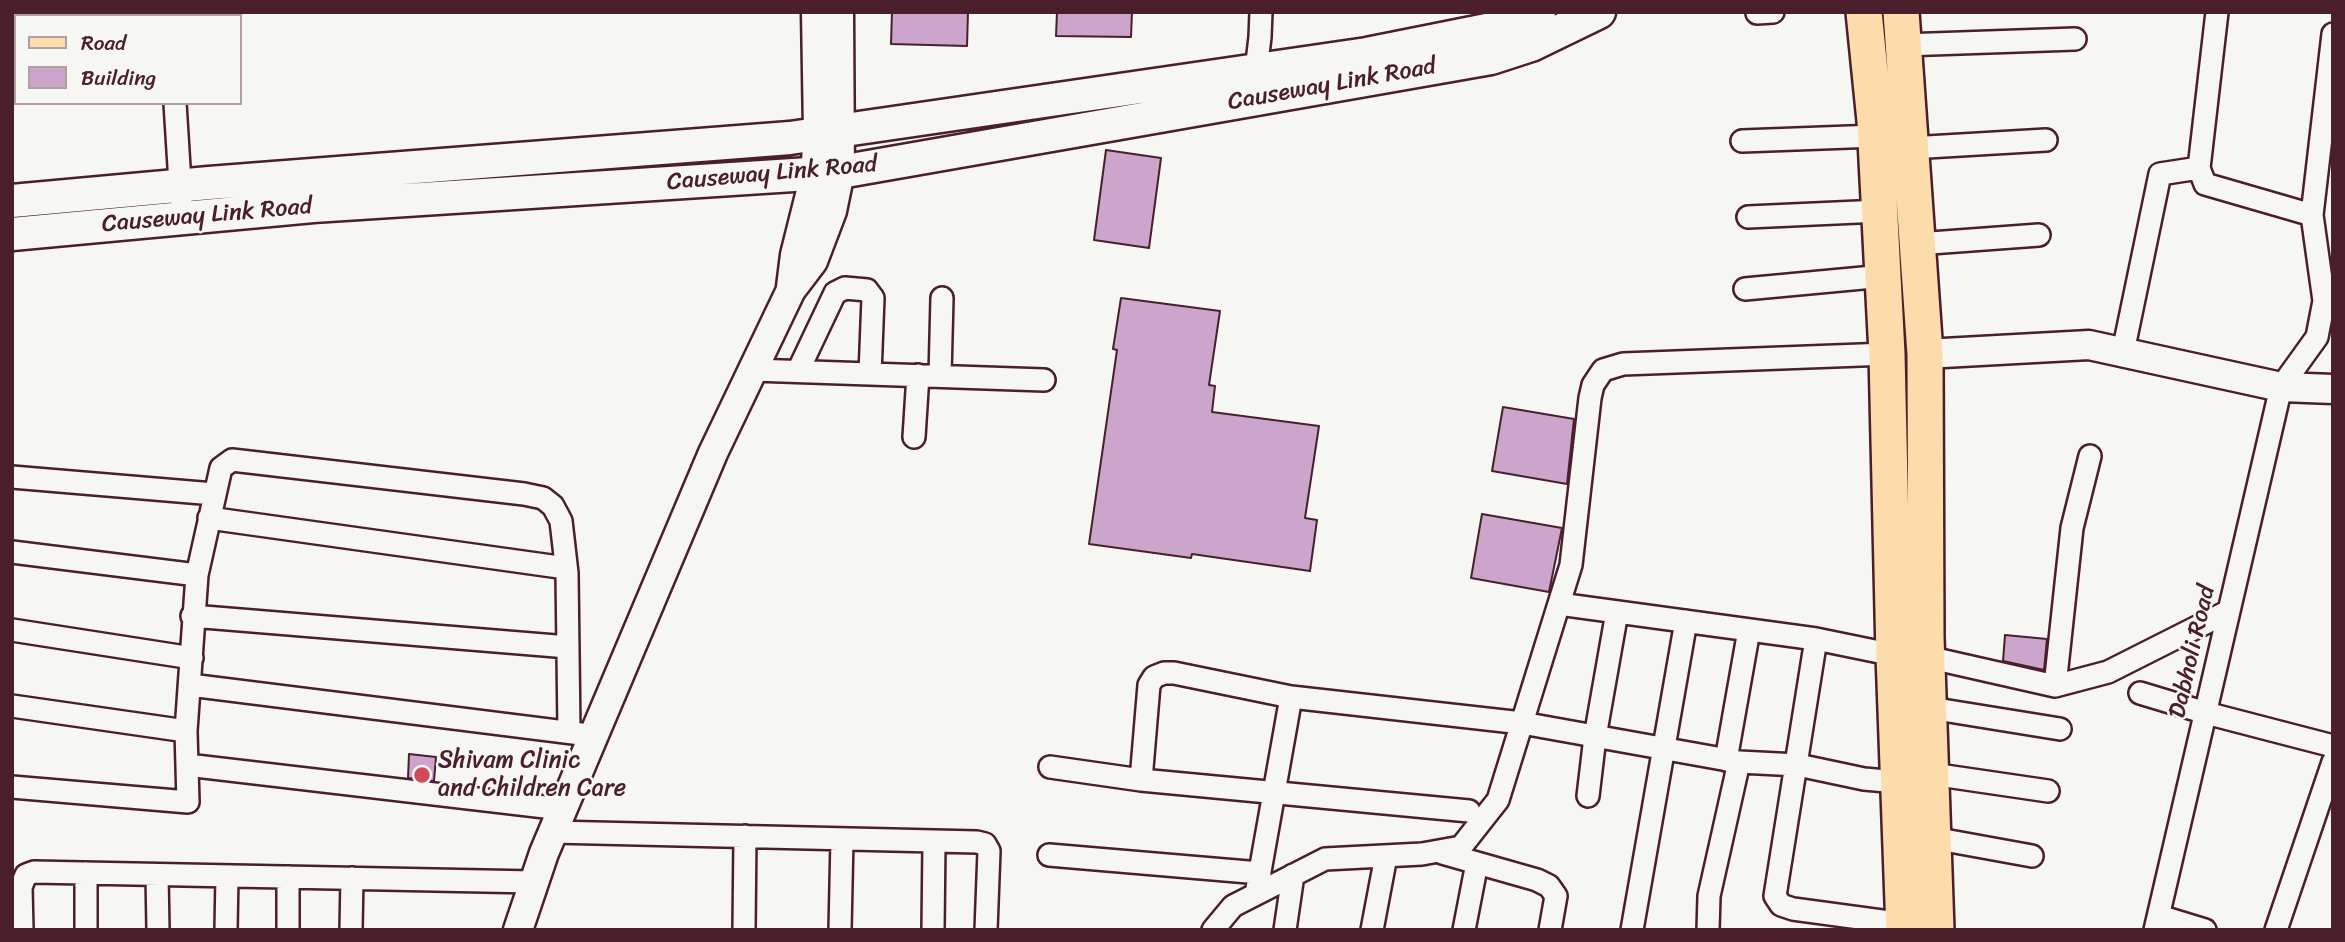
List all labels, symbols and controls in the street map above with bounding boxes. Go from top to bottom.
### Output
legend [14,14,242,105]
text: Road [81,24,126,62]
street label: Causeway Link Road [1226,53,1438,117]
text: Building [81,59,156,97]
street label: Causeway Link Road [666,150,878,198]
street label: Causeway Link Road [101,192,313,240]
street label: Dabholi Road [2164,583,2222,721]
place label: Shivam Clinic and Children Care [438,747,626,803]
marker: Shivam Clinic and Children Care [412,765,432,785]

